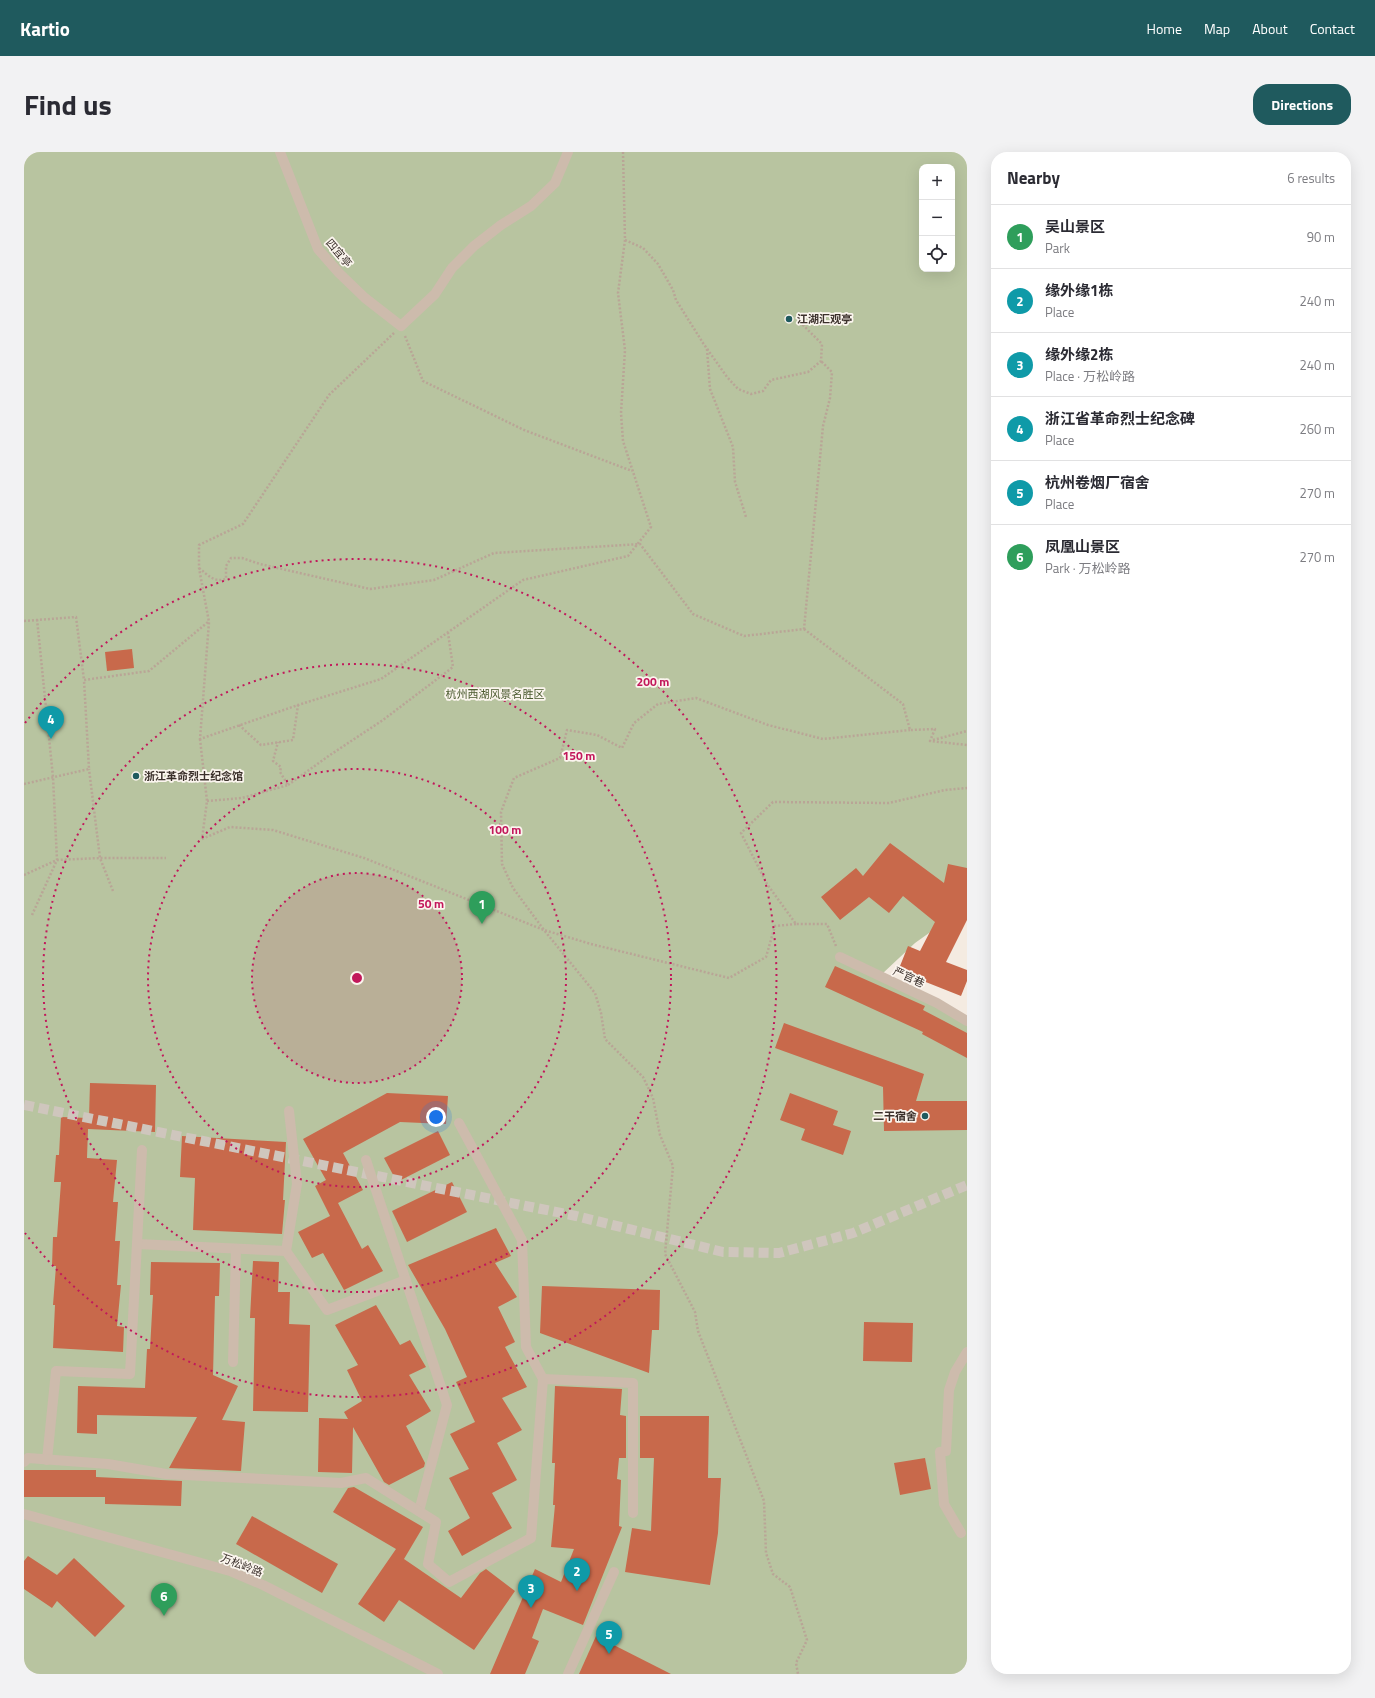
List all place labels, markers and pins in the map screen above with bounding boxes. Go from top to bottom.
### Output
place label: 江湖汇观亭 [797,311,852,327]
marker: 江湖汇观亭 [784,314,794,324]
pin: 4 [38,706,64,739]
place label: 浙江革命烈士纪念馆 [144,768,243,784]
marker: 浙江革命烈士纪念馆 [131,771,141,781]
pin: 1 [469,891,495,924]
centre of rings [350,971,364,985]
place label: 二干宿舍 [873,1108,917,1124]
marker: 二干宿舍 [920,1111,930,1121]
pin: 2 [564,1558,590,1591]
pin: 3 [518,1575,544,1608]
pin: 6 [151,1583,177,1616]
pin: 5 [596,1621,622,1654]

